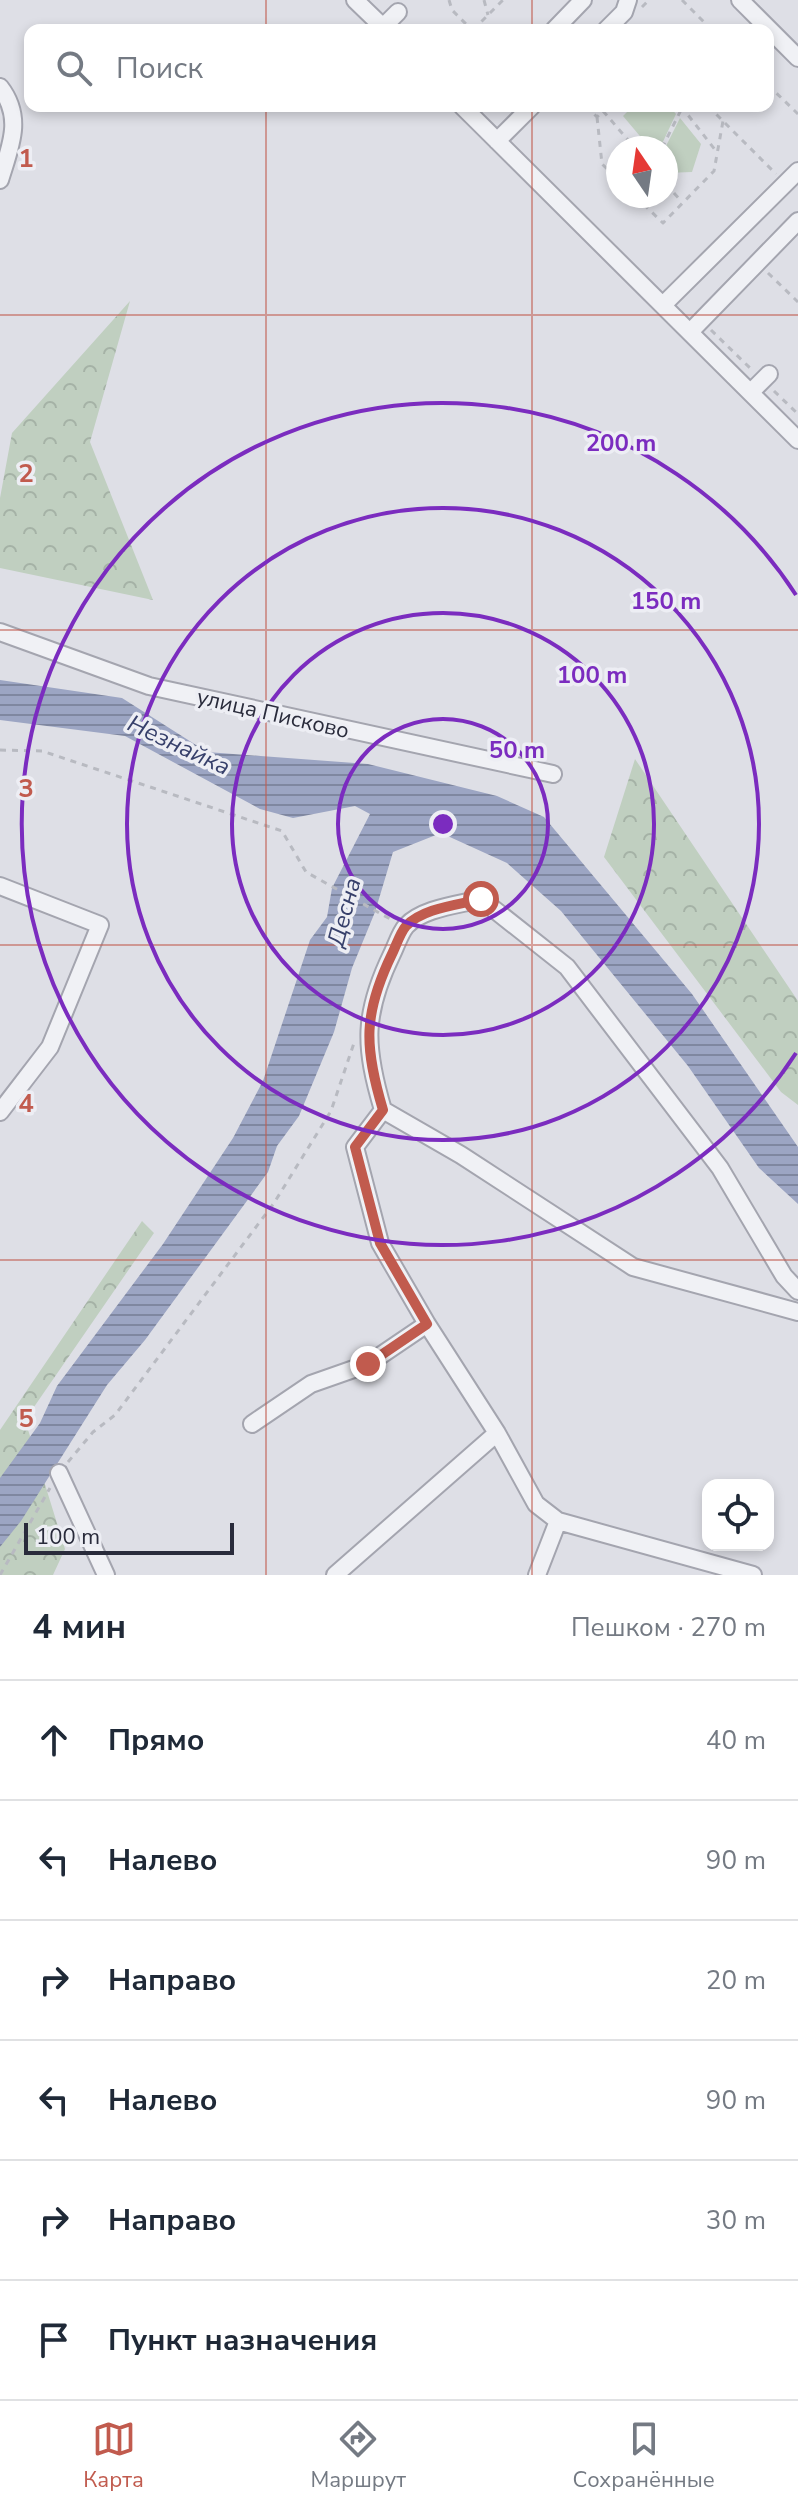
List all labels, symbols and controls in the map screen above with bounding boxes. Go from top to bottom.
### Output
search box [24,24,774,112]
icon: search [52,46,96,90]
text: Поиск [116,48,203,89]
north arrow [606,136,678,208]
text: 1 [18,141,34,176]
text: 200 m [586,427,656,459]
text: 2 [18,456,34,491]
text: 150 m [631,585,701,617]
text: 100 m [557,659,627,691]
street label: улица Писково [194,682,352,746]
water label: Незнайка [122,707,236,783]
text: 50 m [489,734,545,766]
text: 3 [18,771,34,806]
centre of rings [429,810,457,838]
water label: Десна [319,874,369,952]
route start [463,881,499,917]
text: 4 [18,1086,34,1121]
route end [350,1346,386,1382]
text: 5 [18,1401,34,1436]
map controls [702,1479,774,1551]
button: locate [702,1479,774,1551]
scale bar [24,1519,234,1555]
text: 100 m [36,1522,100,1552]
text: 4 мин [32,1604,126,1650]
text: Пешком · 270 m [571,1610,766,1645]
icon: ahead [32,1718,76,1762]
text: Прямо [108,1720,205,1761]
text: 40 m [706,1723,766,1758]
icon: left [32,1838,76,1882]
text: Налево [108,1840,217,1881]
text: 90 m [706,1843,766,1878]
icon: right [32,1958,76,2002]
text: Направо [108,1960,236,2001]
text: 20 m [706,1963,766,1998]
icon: left [32,2078,76,2122]
text: Налево [108,2080,217,2121]
text: 90 m [706,2083,766,2118]
icon: right [32,2198,76,2242]
text: Направо [108,2200,236,2241]
text: 30 m [706,2203,766,2238]
icon: arrive [32,2318,76,2362]
text: Пункт назначения [108,2320,377,2361]
tab: Карта [83,2417,144,2495]
tab: Маршрут [310,2417,406,2495]
tab: Сохранённые [573,2417,715,2495]

